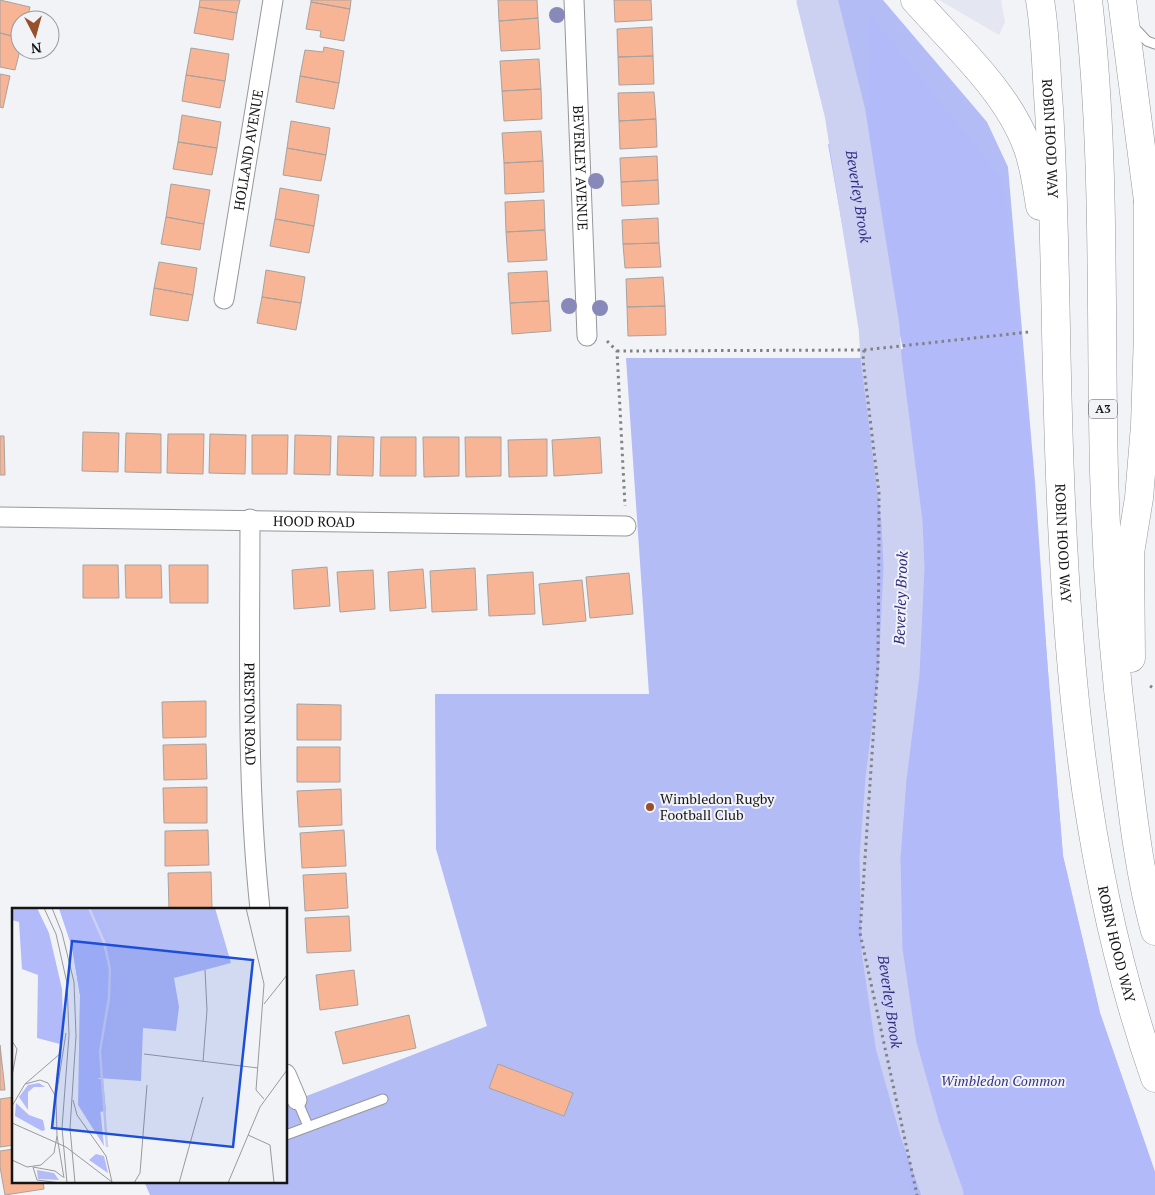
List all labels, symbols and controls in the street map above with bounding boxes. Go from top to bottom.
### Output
north arrow [10,10,60,60]
text: N [30,38,43,58]
street label: ROBIN HOOD WAY [1038,78,1063,200]
street label: HOLLAND AVENUE [229,88,267,212]
street label: BEVERLEY AVENUE [569,105,593,231]
water label: Beverley Brook [842,148,877,245]
road number: A3 [1089,399,1117,418]
street label: ROBIN HOOD WAY [1051,483,1077,605]
street label: HOOD ROAD [273,511,355,531]
water label: Beverley Brook [888,550,912,646]
street label: PRESTON ROAD [240,663,261,766]
place label: Wimbledon Rugby Football Club [660,789,775,824]
marker: Wimbledon Rugby Football Club [644,801,656,813]
street label: ROBIN HOOD WAY [1094,884,1141,1005]
inset map [12,908,288,1182]
water label: Beverley Brook [874,953,907,1050]
park label: Wimbledon Common [941,1071,1065,1090]

